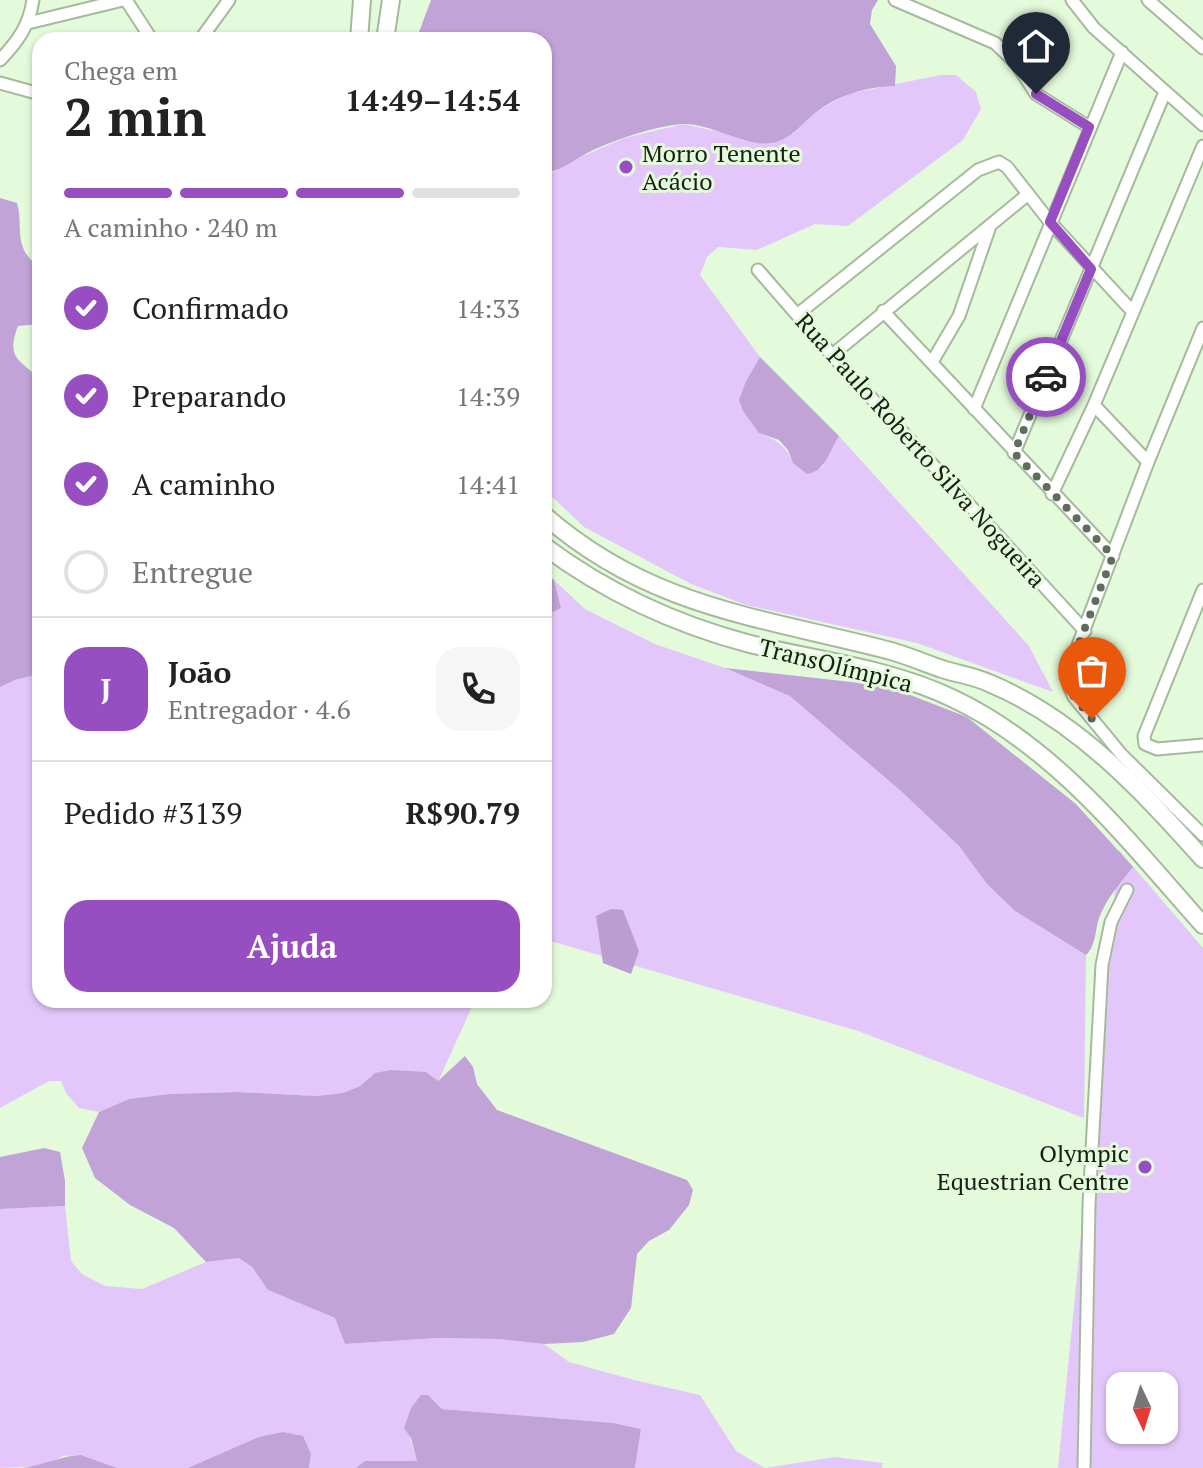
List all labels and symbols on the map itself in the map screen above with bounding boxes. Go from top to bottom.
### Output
pin [1002,12,1070,94]
place label: Morro Tenente Acácio [642,137,801,197]
marker: Morro Tenente Acácio [617,158,635,176]
street label: Rua Paulo Roberto Silva Nogueira [789,306,1053,594]
courier [1006,337,1086,417]
street label: TransOlímpica [756,630,916,700]
pin [1058,637,1126,719]
place label: Olympic Equestrian Centre [937,1137,1129,1197]
marker: Olympic Equestrian Centre [1136,1158,1154,1176]
north arrow [1106,1372,1178,1444]

